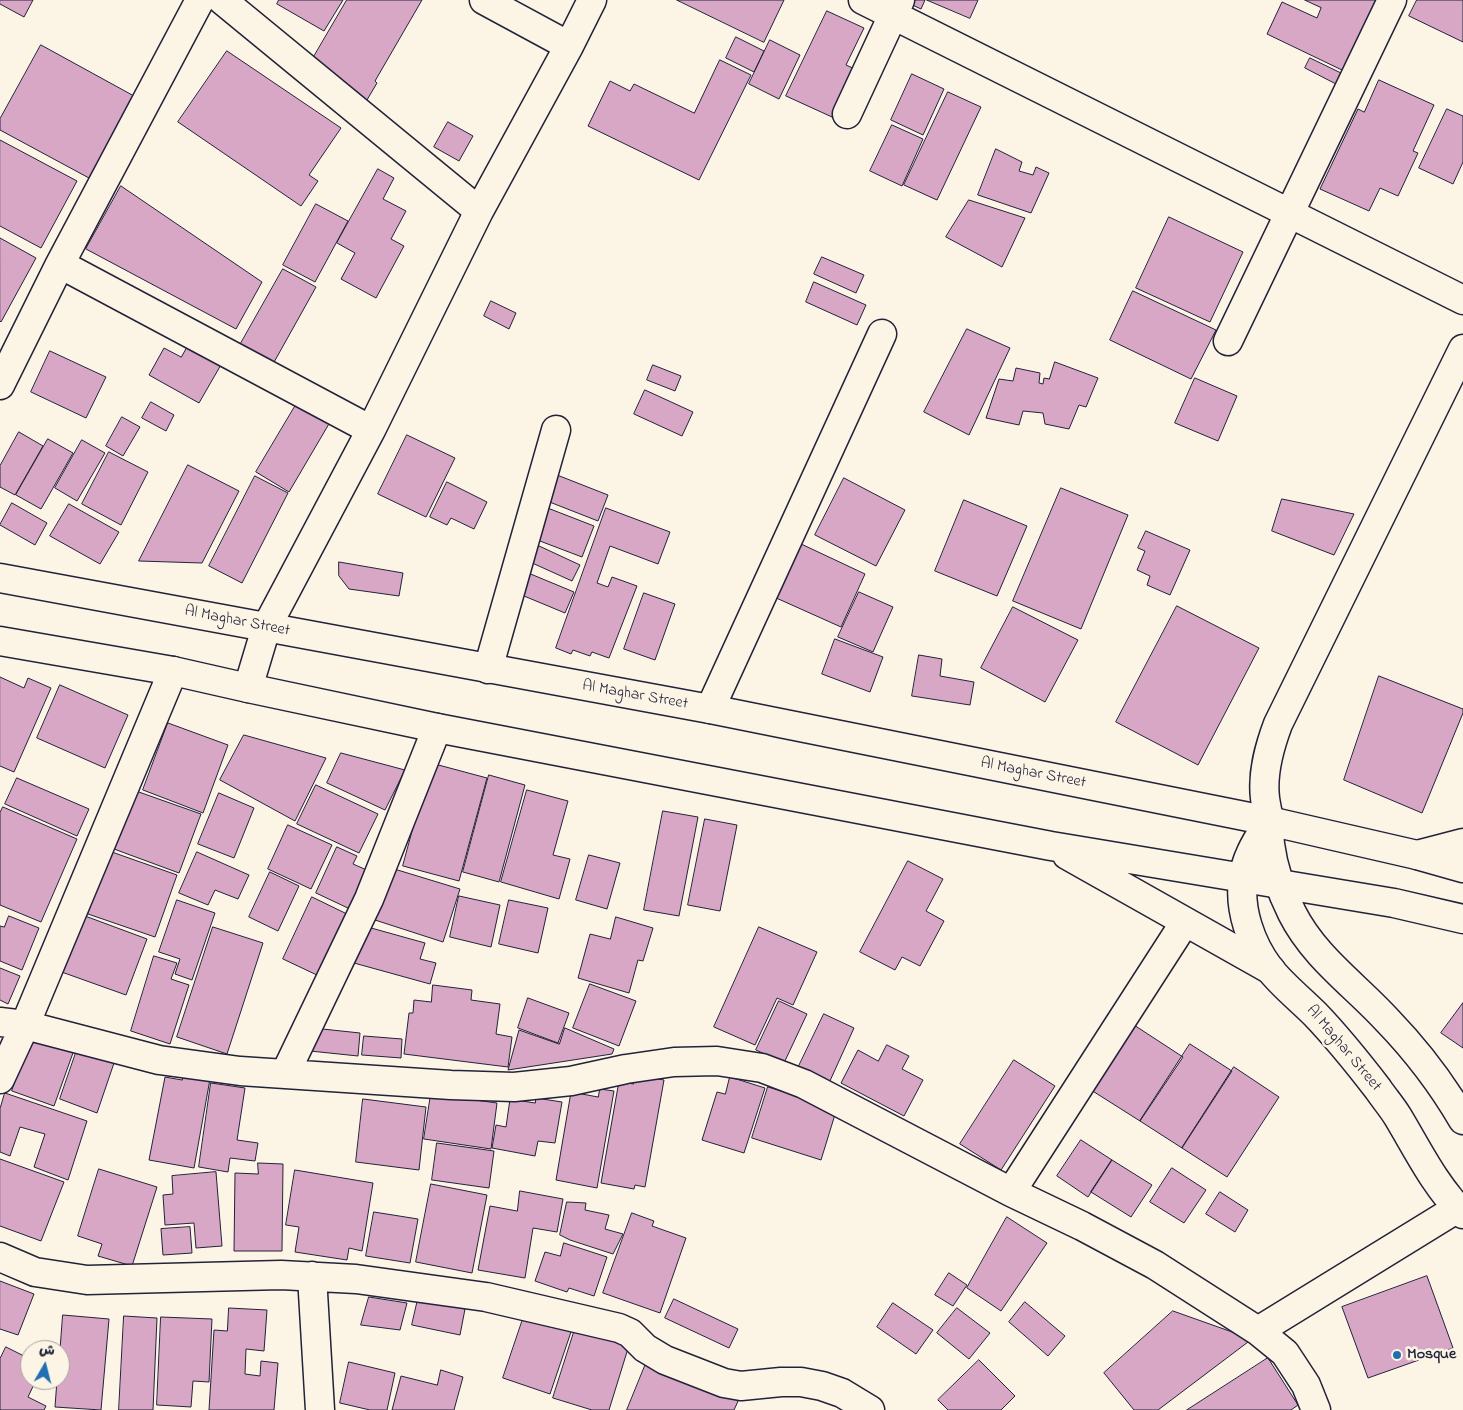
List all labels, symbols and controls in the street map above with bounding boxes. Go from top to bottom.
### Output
street label: Al Maghar Street [183,602,291,642]
street label: Al Maghar Street [581,677,689,715]
street label: Al Maghar Street [979,754,1087,794]
street label: Al Maghar Street [1301,1002,1385,1096]
text: ش [38,1339,56,1362]
north arrow [20,1340,70,1390]
place label: Mosque [1407,1345,1456,1365]
marker: Mosque [1391,1349,1403,1361]

